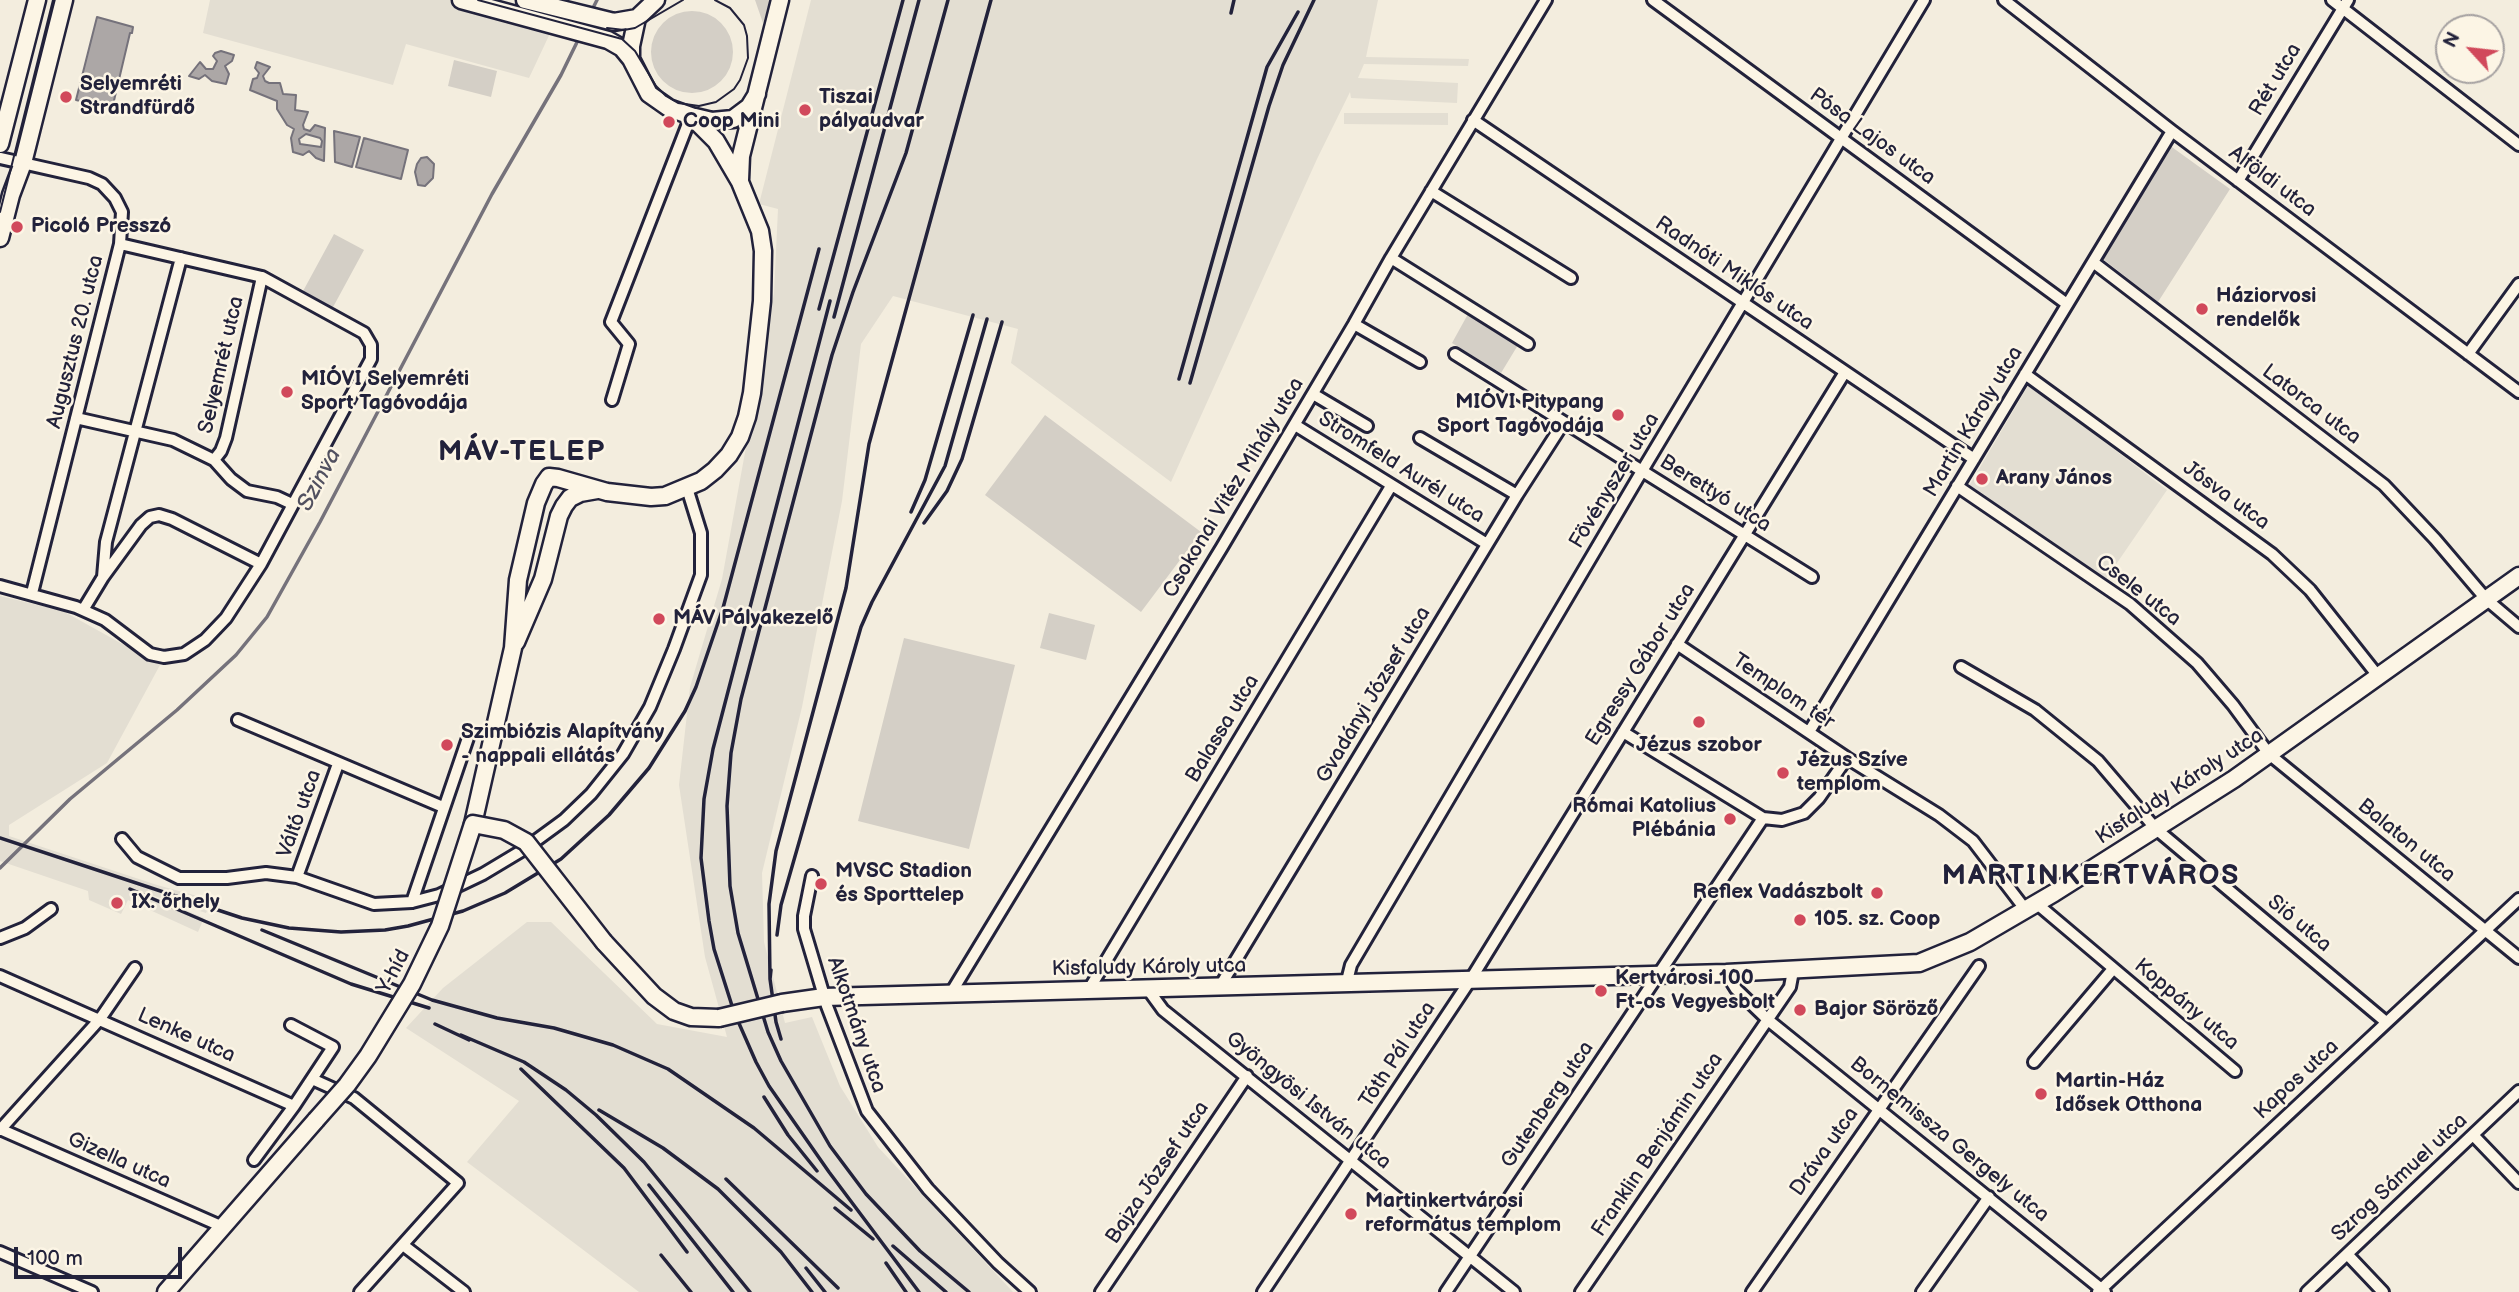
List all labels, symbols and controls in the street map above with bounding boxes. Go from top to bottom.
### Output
north arrow [2435,14,2505,84]
text: N [2439,29,2466,52]
street label: Rét utca [2245,39,2307,121]
place label: Selyemréti Strandfürdő [80,72,195,122]
street label: Pósa Lajos utca [1804,83,1940,191]
place label: Tiszai pályaudvar [819,85,924,135]
marker: Selyemréti Strandfürdő [58,89,74,105]
marker: Tiszai pályaudvar [797,102,813,118]
place label: Coop Mini [683,109,780,135]
marker: Coop Mini [661,114,677,130]
street label: Alföldi utca [2223,141,2321,223]
street label: Radnóti Miklós utca [1650,212,1818,336]
place label: Picoló Presszó [31,214,171,240]
marker: Picoló Presszó [9,219,25,235]
street label: Augusztus 20. utca [42,253,110,431]
place label: Háziorvosi rendelők [2216,284,2316,334]
street label: Selyemrét utca [194,294,250,436]
marker: Háziorvosi rendelők [2194,301,2210,317]
street label: Martin Károly utca [1919,342,2029,502]
street label: Latorca utca [2256,360,2366,450]
place label: MIÓVI Selyemréti Sport Tagóvodája [301,367,469,417]
street label: Csokonai Vitéz Mihály utca [1158,373,1310,603]
marker: MIÓVI Selyemréti Sport Tagóvodája [279,384,295,400]
place label: MIÓVI Pitypang Sport Tagóvodája [1437,390,1604,440]
street label: Stromfeld Aurél utca [1313,407,1489,529]
marker: MIÓVI Pitypang Sport Tagóvodája [1610,407,1626,423]
street label: Fövényszer utca [1565,409,1665,553]
district label: MÁV-TELEP [439,436,605,470]
water label: Szinva [292,444,348,516]
street label: Berettyó utca [1655,450,1775,538]
street label: Jósva utca [2178,456,2274,536]
place label: Arany János [1996,466,2112,492]
marker: Arany János [1974,471,1990,487]
street label: Csele utca [2090,550,2186,632]
street label: Egressy Gábor utca [1581,579,1701,751]
street label: Gvadányi József utca [1311,602,1437,788]
place label: MÁV Pályakezelő [673,606,834,632]
marker: MÁV Pályakezelő [651,611,667,627]
street label: Templom tér [1727,649,1839,735]
street label: Balassa utca [1181,670,1265,788]
marker: Jézus szobor [1691,714,1707,730]
place label: Szimbiózis Alapítvány - nappali ellátás [461,720,664,770]
street label: Kisfaludy Károly utca [2091,723,2269,851]
place label: Jézus szobor [1636,733,1762,759]
marker: Szimbiózis Alapítvány - nappali ellátás [439,737,455,753]
place label: Jézus Szíve templom [1797,748,1908,798]
marker: Jézus Szíve templom [1775,765,1791,781]
street label: Váltó utca [272,766,328,862]
place label: Római Katolius Plébánia [1572,794,1716,844]
street label: Balaton utca [2352,794,2460,888]
marker: Római Katolius Plébánia [1722,811,1738,827]
place label: MVSC Stadion és Sporttelep [835,859,972,909]
district label: MARTINKERTVÁROS [1944,860,2238,894]
marker: MVSC Stadion és Sporttelep [813,876,829,892]
place label: Reflex Vadászbolt [1693,880,1863,906]
marker: Reflex Vadászbolt [1869,885,1885,901]
place label: IX. őrhely [131,890,220,916]
street label: Sió utca [2262,890,2336,958]
marker: IX. őrhely [109,895,125,911]
place label: 105. sz. Coop [1814,907,1940,933]
marker: 105. sz. Coop [1792,912,1808,928]
street label: Y-híd [372,946,416,998]
street label: Alkotmány utca [821,954,891,1096]
street label: Kisfaludy Károly utca [1051,954,1247,982]
street label: Koppány utca [2128,954,2244,1056]
place label: Kertvárosi 100 Ft-os Vegyesbolt [1615,966,1775,1016]
marker: Kertvárosi 100 Ft-os Vegyesbolt [1593,983,1609,999]
street label: Tóth Pál utca [1354,997,1442,1113]
place label: Bajor Söröző [1814,997,1938,1023]
marker: Bajor Söröző [1792,1002,1808,1018]
street label: Lenke utca [133,1003,239,1069]
street label: Gyöngyösi István utca [1220,1027,1396,1175]
street label: Kapos utca [2250,1035,2344,1125]
street label: Gutenberg utca [1496,1037,1600,1173]
street label: Franklin Benjámin utca [1587,1048,1729,1242]
street label: Bornemissza Gergely utca [1844,1052,2054,1228]
place label: Martin-Ház Idősek Otthona [2055,1069,2202,1119]
marker: Martin-Ház Idősek Otthona [2033,1086,2049,1102]
street label: Bajza József utca [1101,1097,1215,1249]
street label: Dráva utca [1785,1103,1865,1201]
street label: Szrog Sámuel utca [2327,1109,2473,1247]
street label: Gizella utca [64,1127,174,1195]
place label: Martinkertvárosi református templom [1365,1189,1561,1239]
marker: Martinkertvárosi református templom [1343,1206,1359,1222]
scale bar [18,1232,186,1276]
text: 100 m [27,1246,83,1271]

